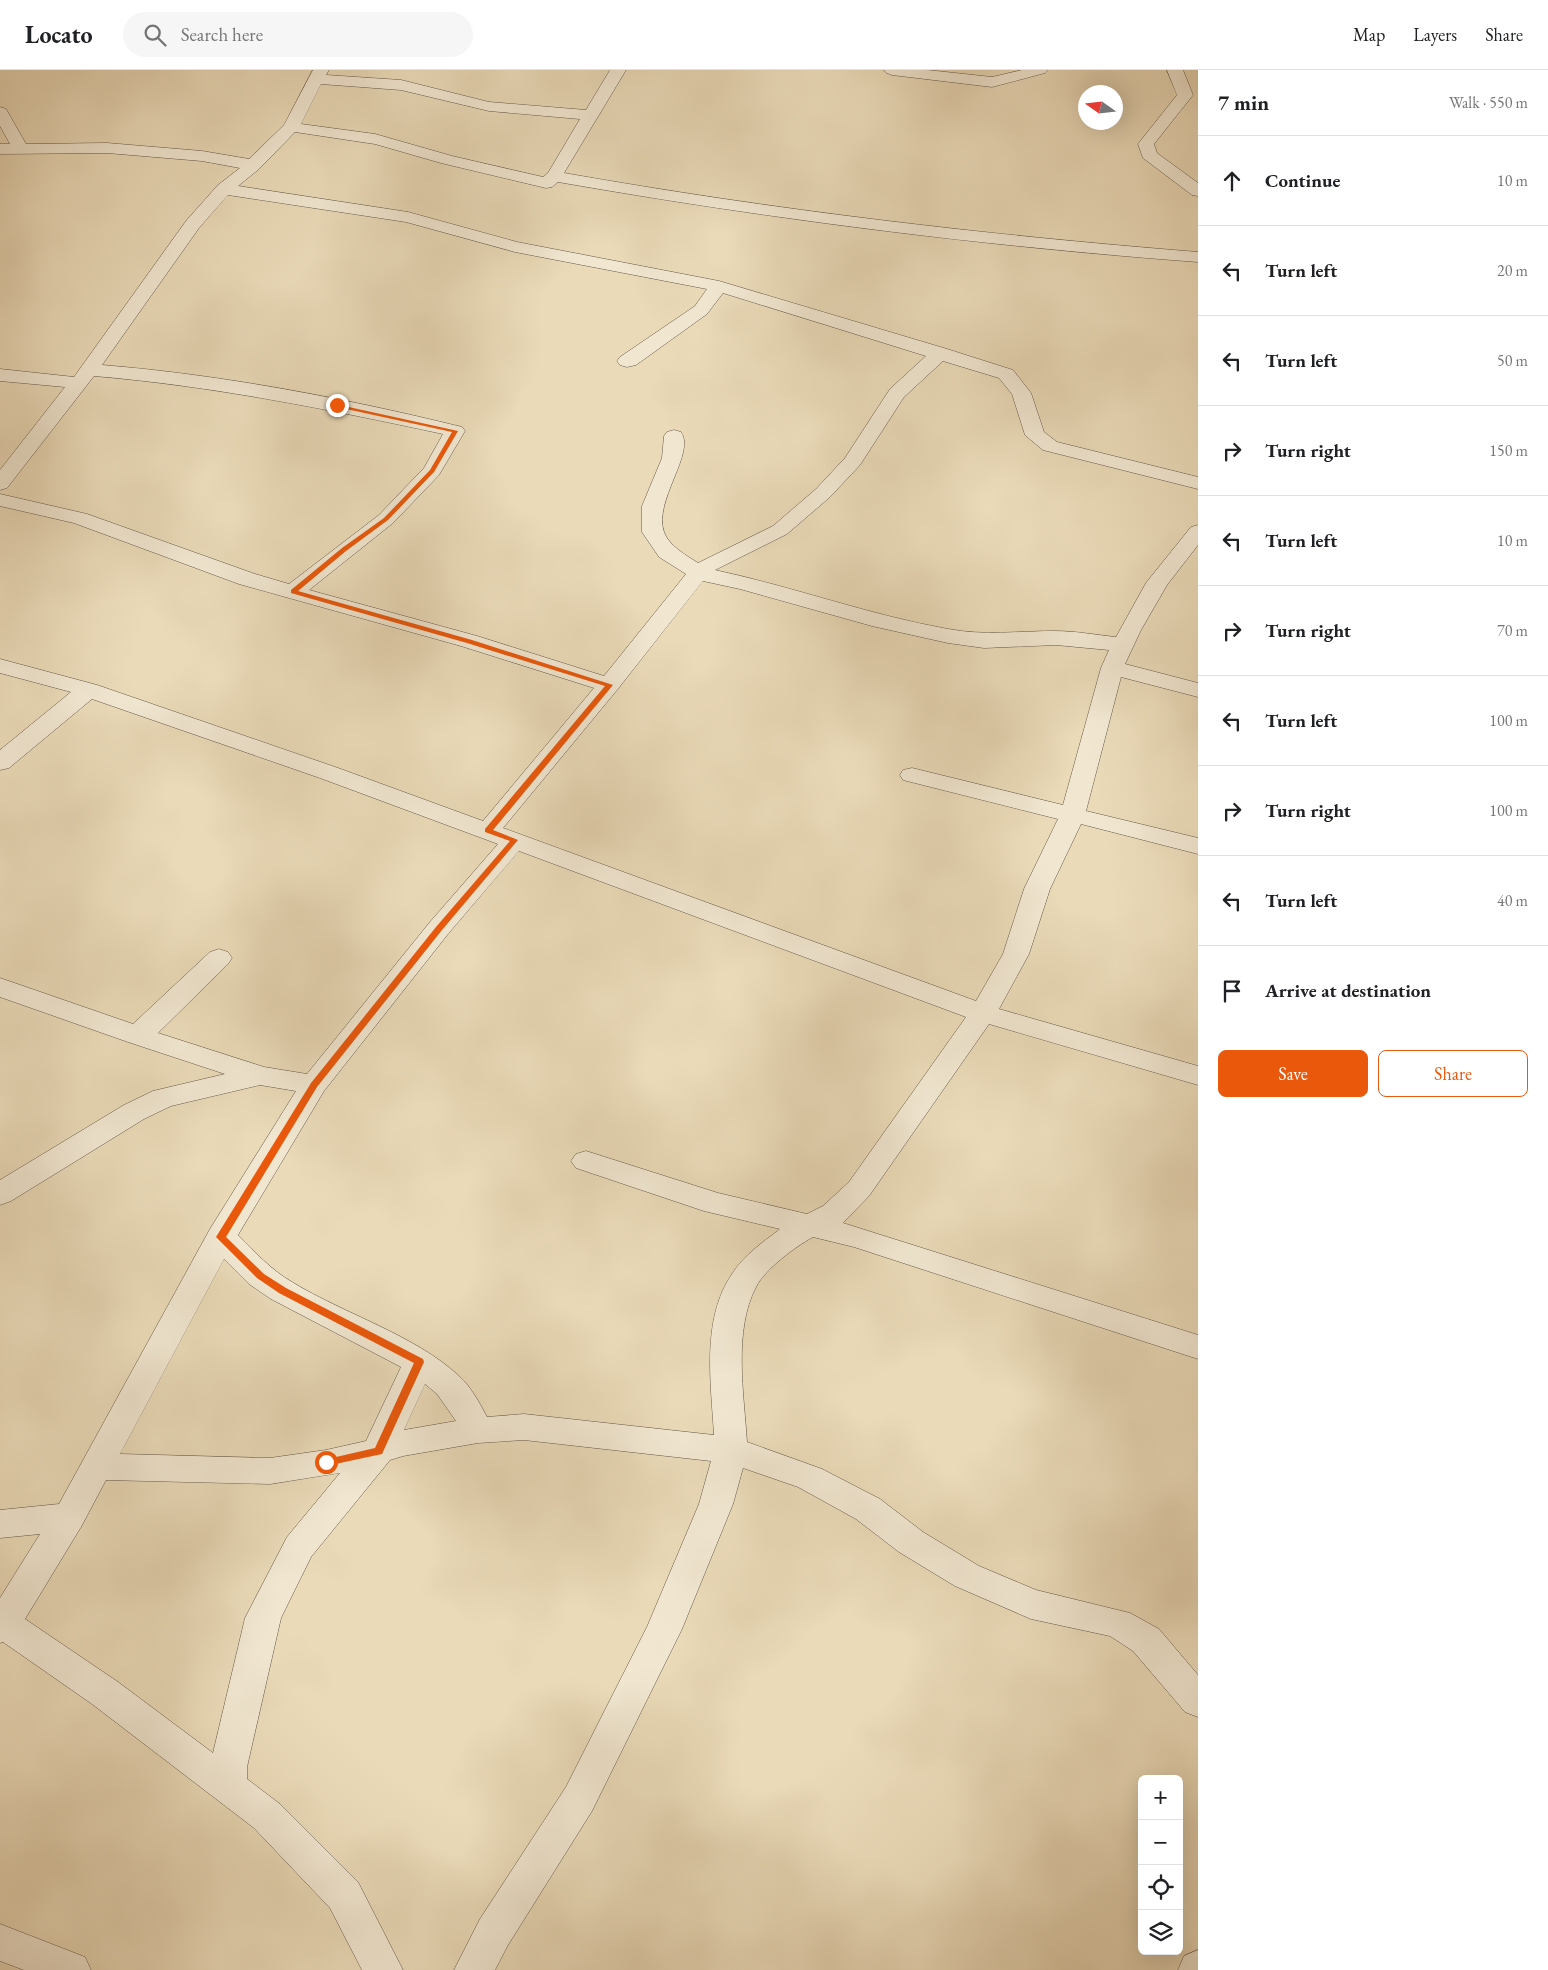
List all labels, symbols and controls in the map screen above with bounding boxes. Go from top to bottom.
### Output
search box [123,12,473,57]
text: Locato [25,19,93,50]
icon: search [141,21,169,49]
text: Search here [181,22,263,47]
text: Map [1353,23,1385,46]
text: Layers [1413,23,1457,46]
text: Share [1485,23,1523,46]
north arrow [1078,85,1123,130]
text: 7 min [1218,89,1269,116]
text: Walk · 550 m [1449,92,1528,113]
icon: ahead [1218,167,1246,195]
text: Continue [1265,168,1340,193]
text: 10 m [1497,170,1528,191]
icon: left [1218,257,1246,285]
text: Turn left [1265,258,1337,283]
text: 20 m [1497,260,1528,281]
icon: left [1218,347,1246,375]
text: Turn left [1265,348,1337,373]
text: 50 m [1497,350,1528,371]
route end [326,394,349,417]
icon: right [1218,437,1246,465]
text: Turn right [1265,438,1351,463]
text: 150 m [1489,440,1528,461]
icon: left [1218,527,1246,555]
text: Turn left [1265,528,1337,553]
text: 10 m [1497,530,1528,551]
icon: right [1218,617,1246,645]
text: Turn right [1265,618,1351,643]
text: 70 m [1497,620,1528,641]
icon: left [1218,707,1246,735]
text: Turn left [1265,708,1337,733]
text: 100 m [1489,710,1528,731]
icon: right [1218,797,1246,825]
text: Turn right [1265,798,1351,823]
text: 100 m [1489,800,1528,821]
icon: left [1218,887,1246,915]
text: Turn left [1265,888,1337,913]
text: 40 m [1497,890,1528,911]
icon: arrive [1218,977,1246,1005]
text: Arrive at destination [1265,978,1431,1003]
button: Save [1218,1050,1368,1097]
button: Share [1378,1050,1528,1097]
route start [315,1451,338,1474]
map controls [1138,1775,1183,1955]
button: + [1138,1775,1183,1820]
button: − [1138,1820,1183,1865]
button: locate [1138,1865,1183,1910]
button: layers [1138,1910,1183,1955]

